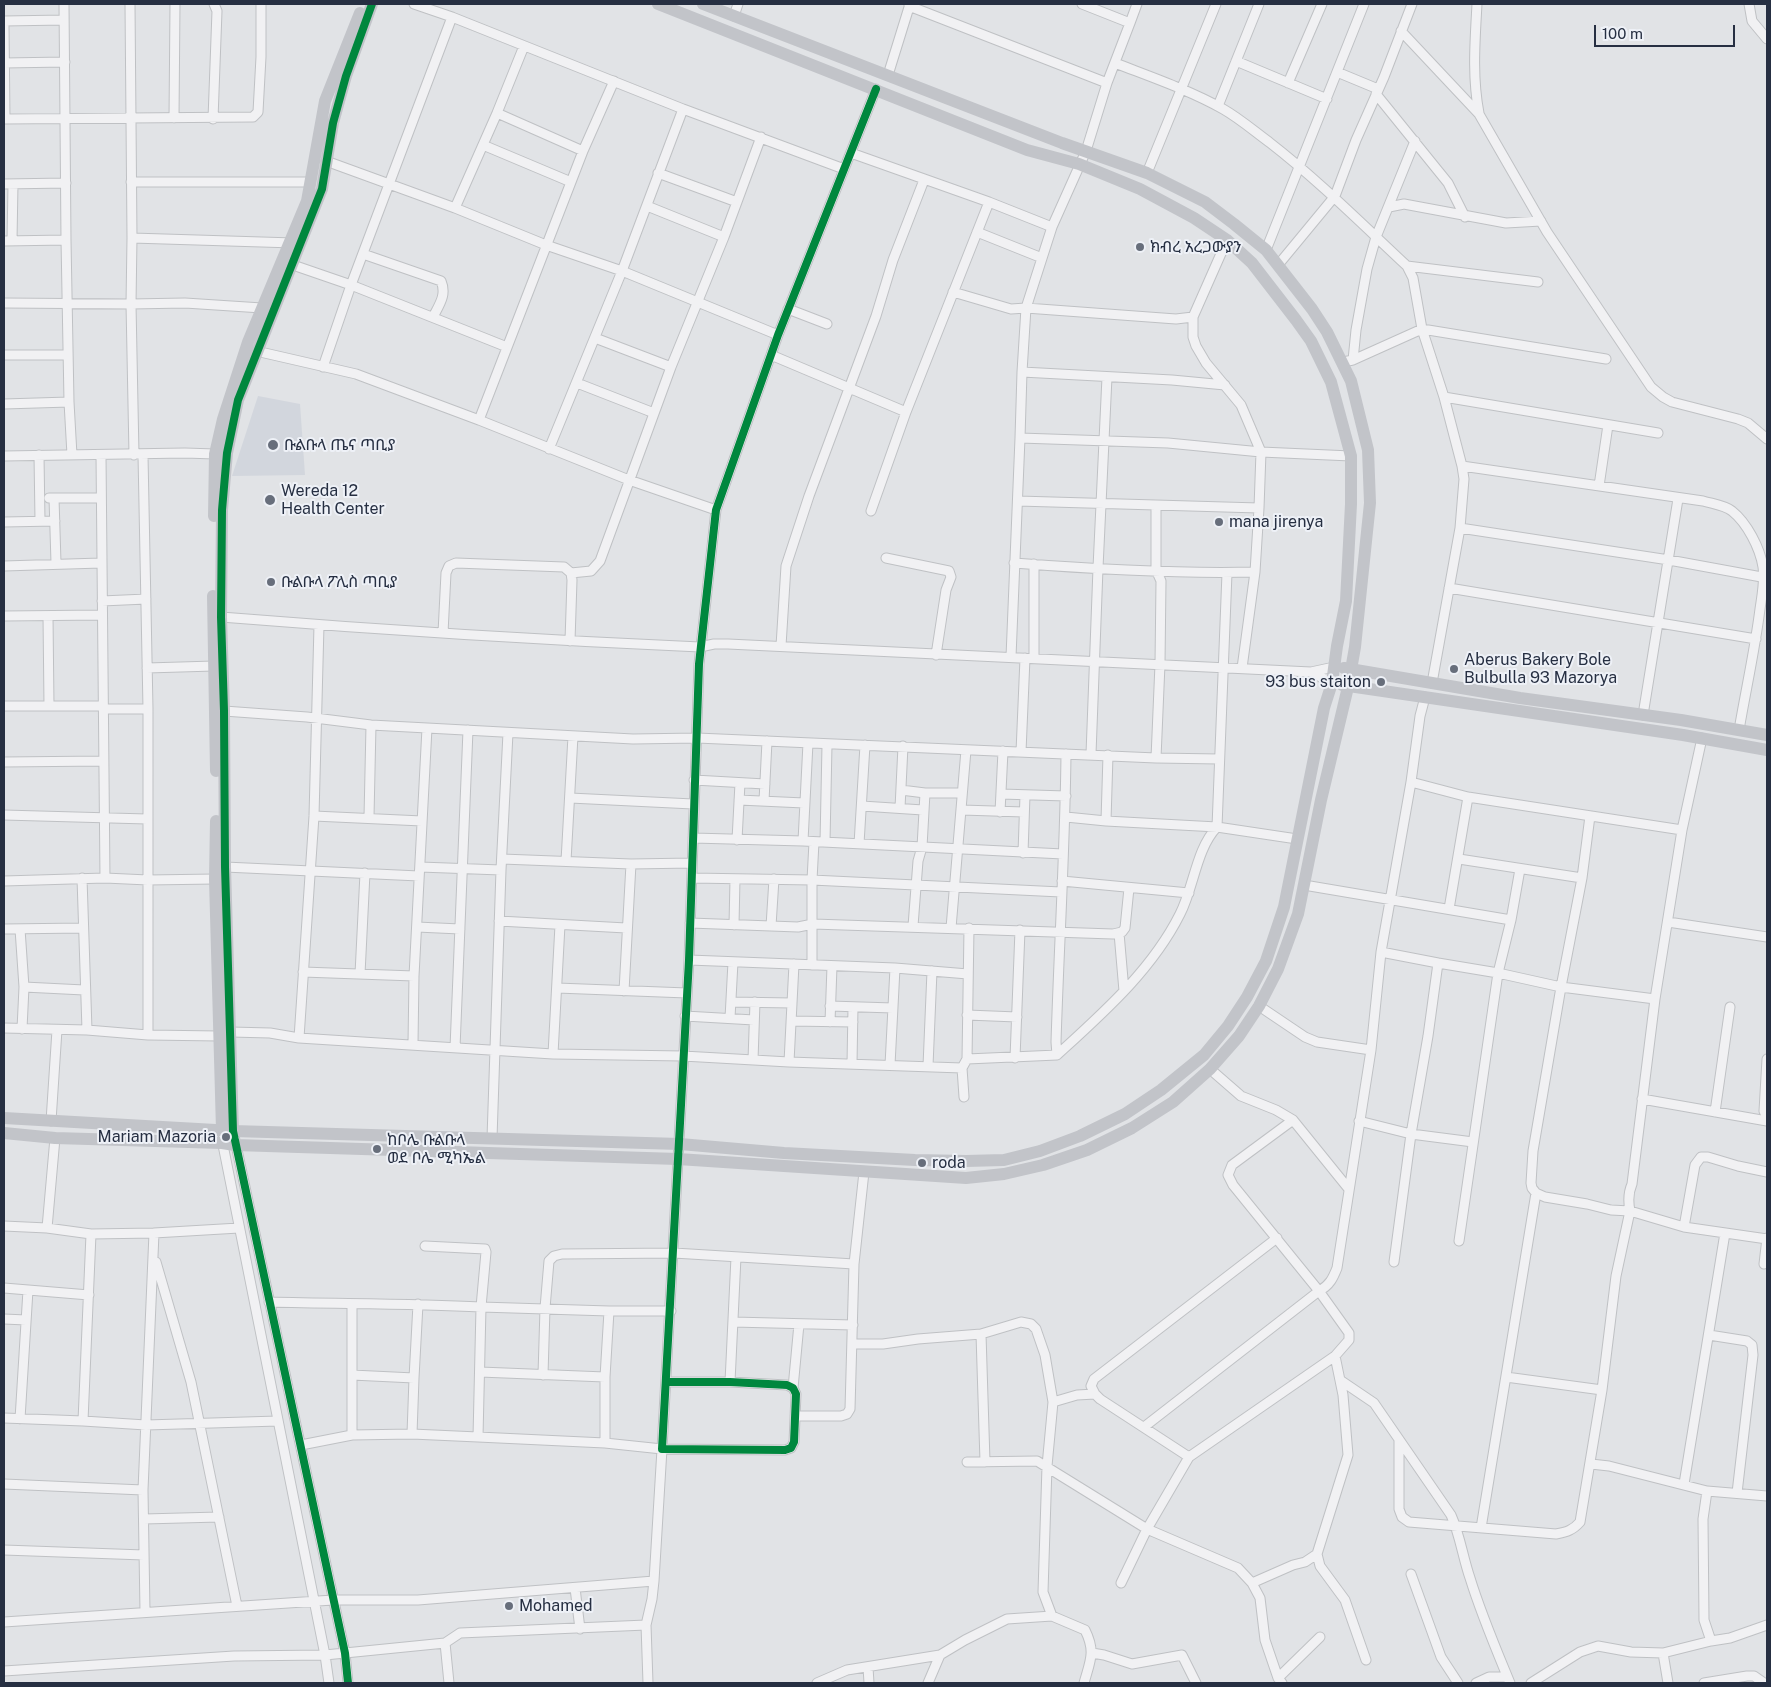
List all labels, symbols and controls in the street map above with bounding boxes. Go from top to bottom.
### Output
scale bar [1596,15,1737,47]
text: 100 m [1602,25,1643,42]
place label: ክብረ አረጋውያን [1150,237,1241,257]
marker: ክብረ አረጋውያን [1134,241,1146,253]
place label: ቡልቡላ ጤና ጣቢያ [284,435,395,455]
marker: ቡልቡላ ጤና ጣቢያ [266,438,280,452]
place label: Wereda 12 Health Center [281,481,385,519]
marker: Wereda 12 Health Center [263,493,277,507]
place label: mana jirenya [1229,512,1323,532]
marker: mana jirenya [1213,516,1225,528]
place label: ቡልቡላ ፖሊስ ጣቢያ [281,572,398,592]
marker: ቡልቡላ ፖሊስ ጣቢያ [265,576,277,588]
place label: Aberus Bakery Bole Bulbulla 93 Mazorya [1464,650,1617,688]
marker: Aberus Bakery Bole Bulbulla 93 Mazorya [1448,663,1460,675]
place label: 93 bus staiton [1265,672,1371,692]
marker: 93 bus staiton [1375,676,1387,688]
place label: Mariam Mazoria [98,1127,216,1147]
place label: ከቦሌ ቡልቡላ ወደ ቦሌ ሚካኤል [387,1130,486,1168]
marker: Mariam Mazoria [220,1131,232,1143]
marker: ከቦሌ ቡልቡላ ወደ ቦሌ ሚካኤል [371,1143,383,1155]
place label: roda [932,1153,966,1173]
marker: roda [916,1157,928,1169]
place label: Mohamed [519,1596,593,1616]
marker: Mohamed [503,1600,515,1612]

